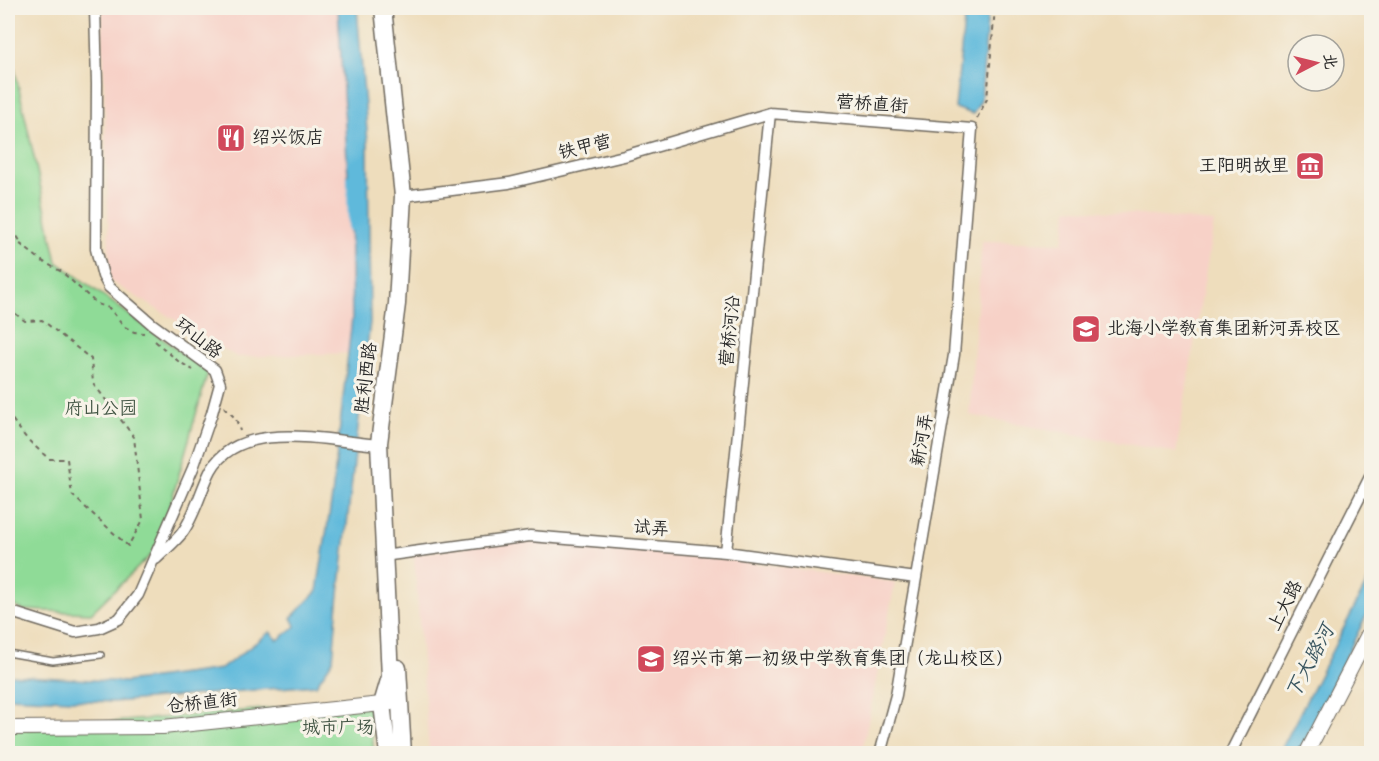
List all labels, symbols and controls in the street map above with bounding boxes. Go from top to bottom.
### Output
north arrow [1286,33,1346,93]
text: 北 [1316,52,1343,71]
street label: 营桥直街 [835,88,909,122]
restaurant icon: 绍兴饭店 [215,122,247,154]
place label: 绍兴饭店 [252,124,324,153]
street label: 铁甲营 [555,128,615,168]
museum icon: 王阳明故里 [1294,150,1326,182]
place label: 王阳明故里 [1199,152,1289,181]
street label: 营桥河沿 [713,294,749,368]
street label: 环山路 [168,311,228,367]
school or university icon: 北海小学教育集团新河弄校区 [1070,313,1102,345]
place label: 北海小学教育集团新河弄校区 [1107,315,1341,344]
street label: 胜利西路 [348,341,386,415]
park label: 府山公园 [65,395,137,424]
street label: 新河弄 [904,411,942,469]
street label: 试弄 [632,513,670,545]
street label: 上大路 [1261,575,1311,637]
water label: 下大路河 [1278,617,1345,705]
school or university icon: 绍兴市第一初级中学教育集团（龙山校区） [635,643,667,675]
place label: 绍兴市第一初级中学教育集团（龙山校区） [672,645,1014,674]
street label: 仓桥直街 [165,686,239,722]
park label: 城市广场 [302,714,374,743]

